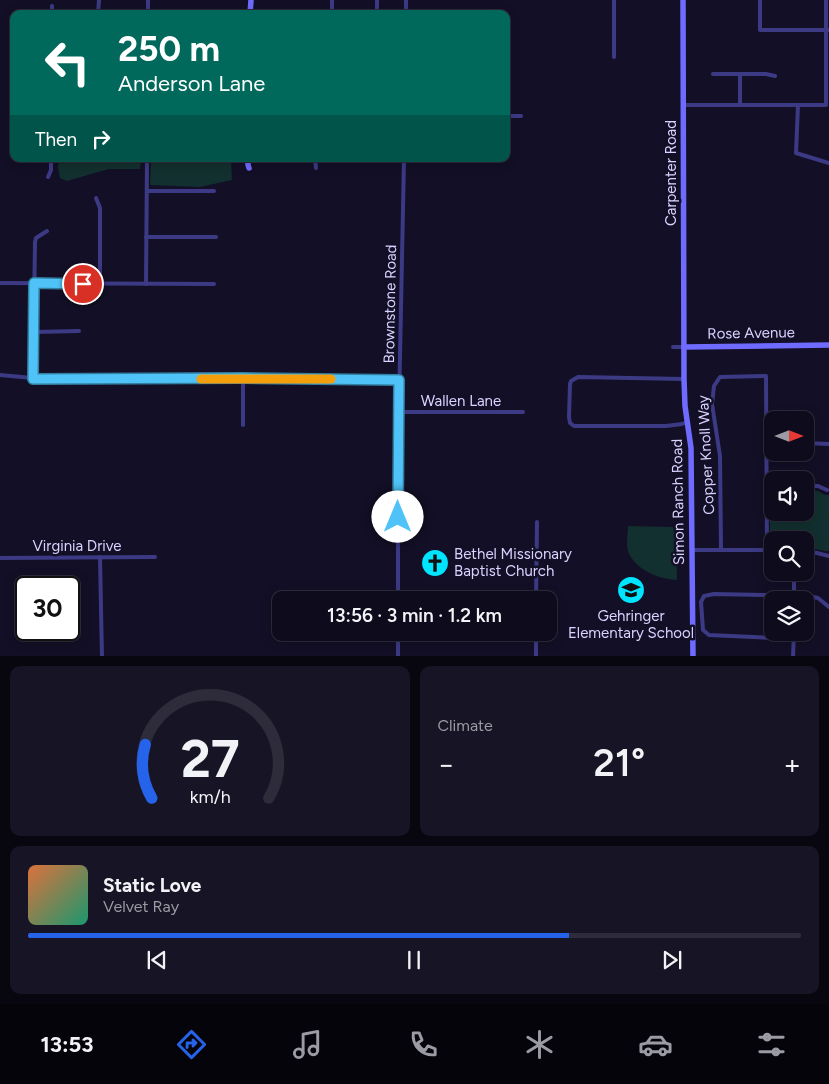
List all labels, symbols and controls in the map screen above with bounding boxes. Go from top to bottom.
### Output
text: 250 m [118,28,220,70]
icon: left [35,30,100,95]
text: Anderson Lane [118,70,265,97]
street label: Carpenter Road [662,120,680,226]
icon: right [87,125,115,153]
text: Then [35,128,77,151]
street label: Brownstone Road [380,244,400,364]
pin [62,263,104,305]
icon: arrive [69,270,97,298]
street label: Rose Avenue [707,323,795,343]
street label: Wallen Lane [421,392,501,410]
street label: Copper Knoll Way [694,395,718,515]
north arrow [764,411,814,461]
map controls [764,411,814,641]
street label: Simon Ranch Road [668,439,688,565]
button: sound [764,471,814,521]
position arrow [371,490,423,542]
button: search [764,531,814,581]
street label: Virginia Drive [32,537,122,555]
place label: Bethel Missionary Baptist Church [454,545,572,580]
church icon: Bethel Missionary Baptist Church [420,548,450,578]
school or university icon: Gehringer Elementary School [616,575,646,605]
speed limit sign: 30 [15,576,80,641]
button: layers [764,591,814,641]
text: 13:56 · 3 min · 1.2 km [327,604,502,627]
place label: Gehringer Elementary School [568,607,694,642]
text: Climate [438,716,493,735]
text: 27 [180,728,239,790]
text: 21° [593,740,645,786]
text: − [438,747,455,781]
text: + [784,747,801,781]
text: km/h [189,786,230,807]
text: Static Love [103,874,201,897]
text: Velvet Ray [103,897,179,916]
icon: previous [143,946,171,974]
icon: pause [400,946,428,974]
icon: next [658,946,686,974]
icon: directions [174,1027,209,1062]
icon: music [290,1027,325,1062]
icon: phone [406,1027,441,1062]
icon: climate [522,1027,557,1062]
icon: car [638,1027,673,1062]
icon: filters [754,1027,789,1062]
text: 13:53 [40,1031,94,1058]

